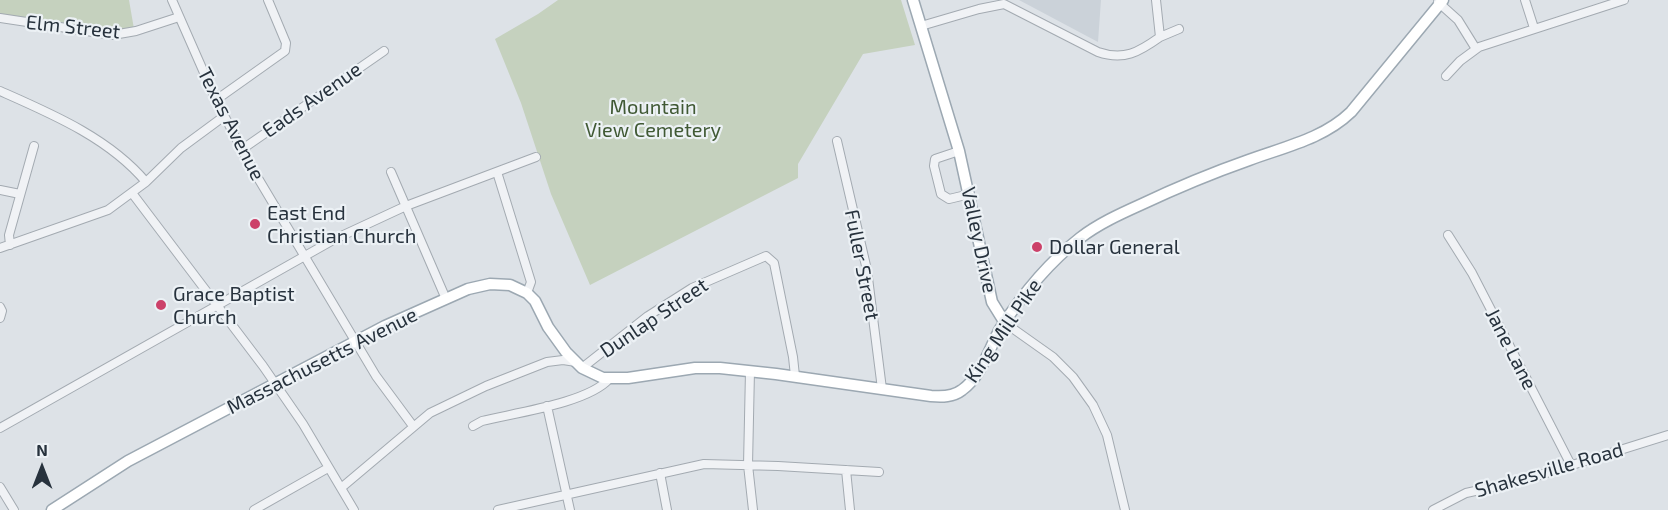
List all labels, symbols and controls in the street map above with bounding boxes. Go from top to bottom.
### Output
street label: Elm Street [25,10,121,44]
street label: Eads Avenue [258,57,366,143]
street label: Texas Avenue [192,64,270,184]
park label: Mountain View Cemetery [585,95,721,142]
street label: Valley Drive [956,185,1002,295]
place label: East End Christian Church [267,201,416,248]
street label: Fuller Street [839,207,885,323]
marker: East End Christian Church [248,217,262,231]
place label: Dollar General [1049,235,1180,259]
marker: Dollar General [1030,240,1044,254]
street label: Dunlap Street [596,273,712,363]
street label: King Mill Pike [959,274,1047,388]
place label: Grace Baptist Church [173,282,295,329]
marker: Grace Baptist Church [154,298,168,312]
street label: Massachusetts Avenue [223,303,421,419]
street label: Jane Lane [1480,304,1542,394]
street label: Shakesville Road [1472,437,1626,503]
north arrow [12,438,72,498]
text: N [36,440,48,459]

